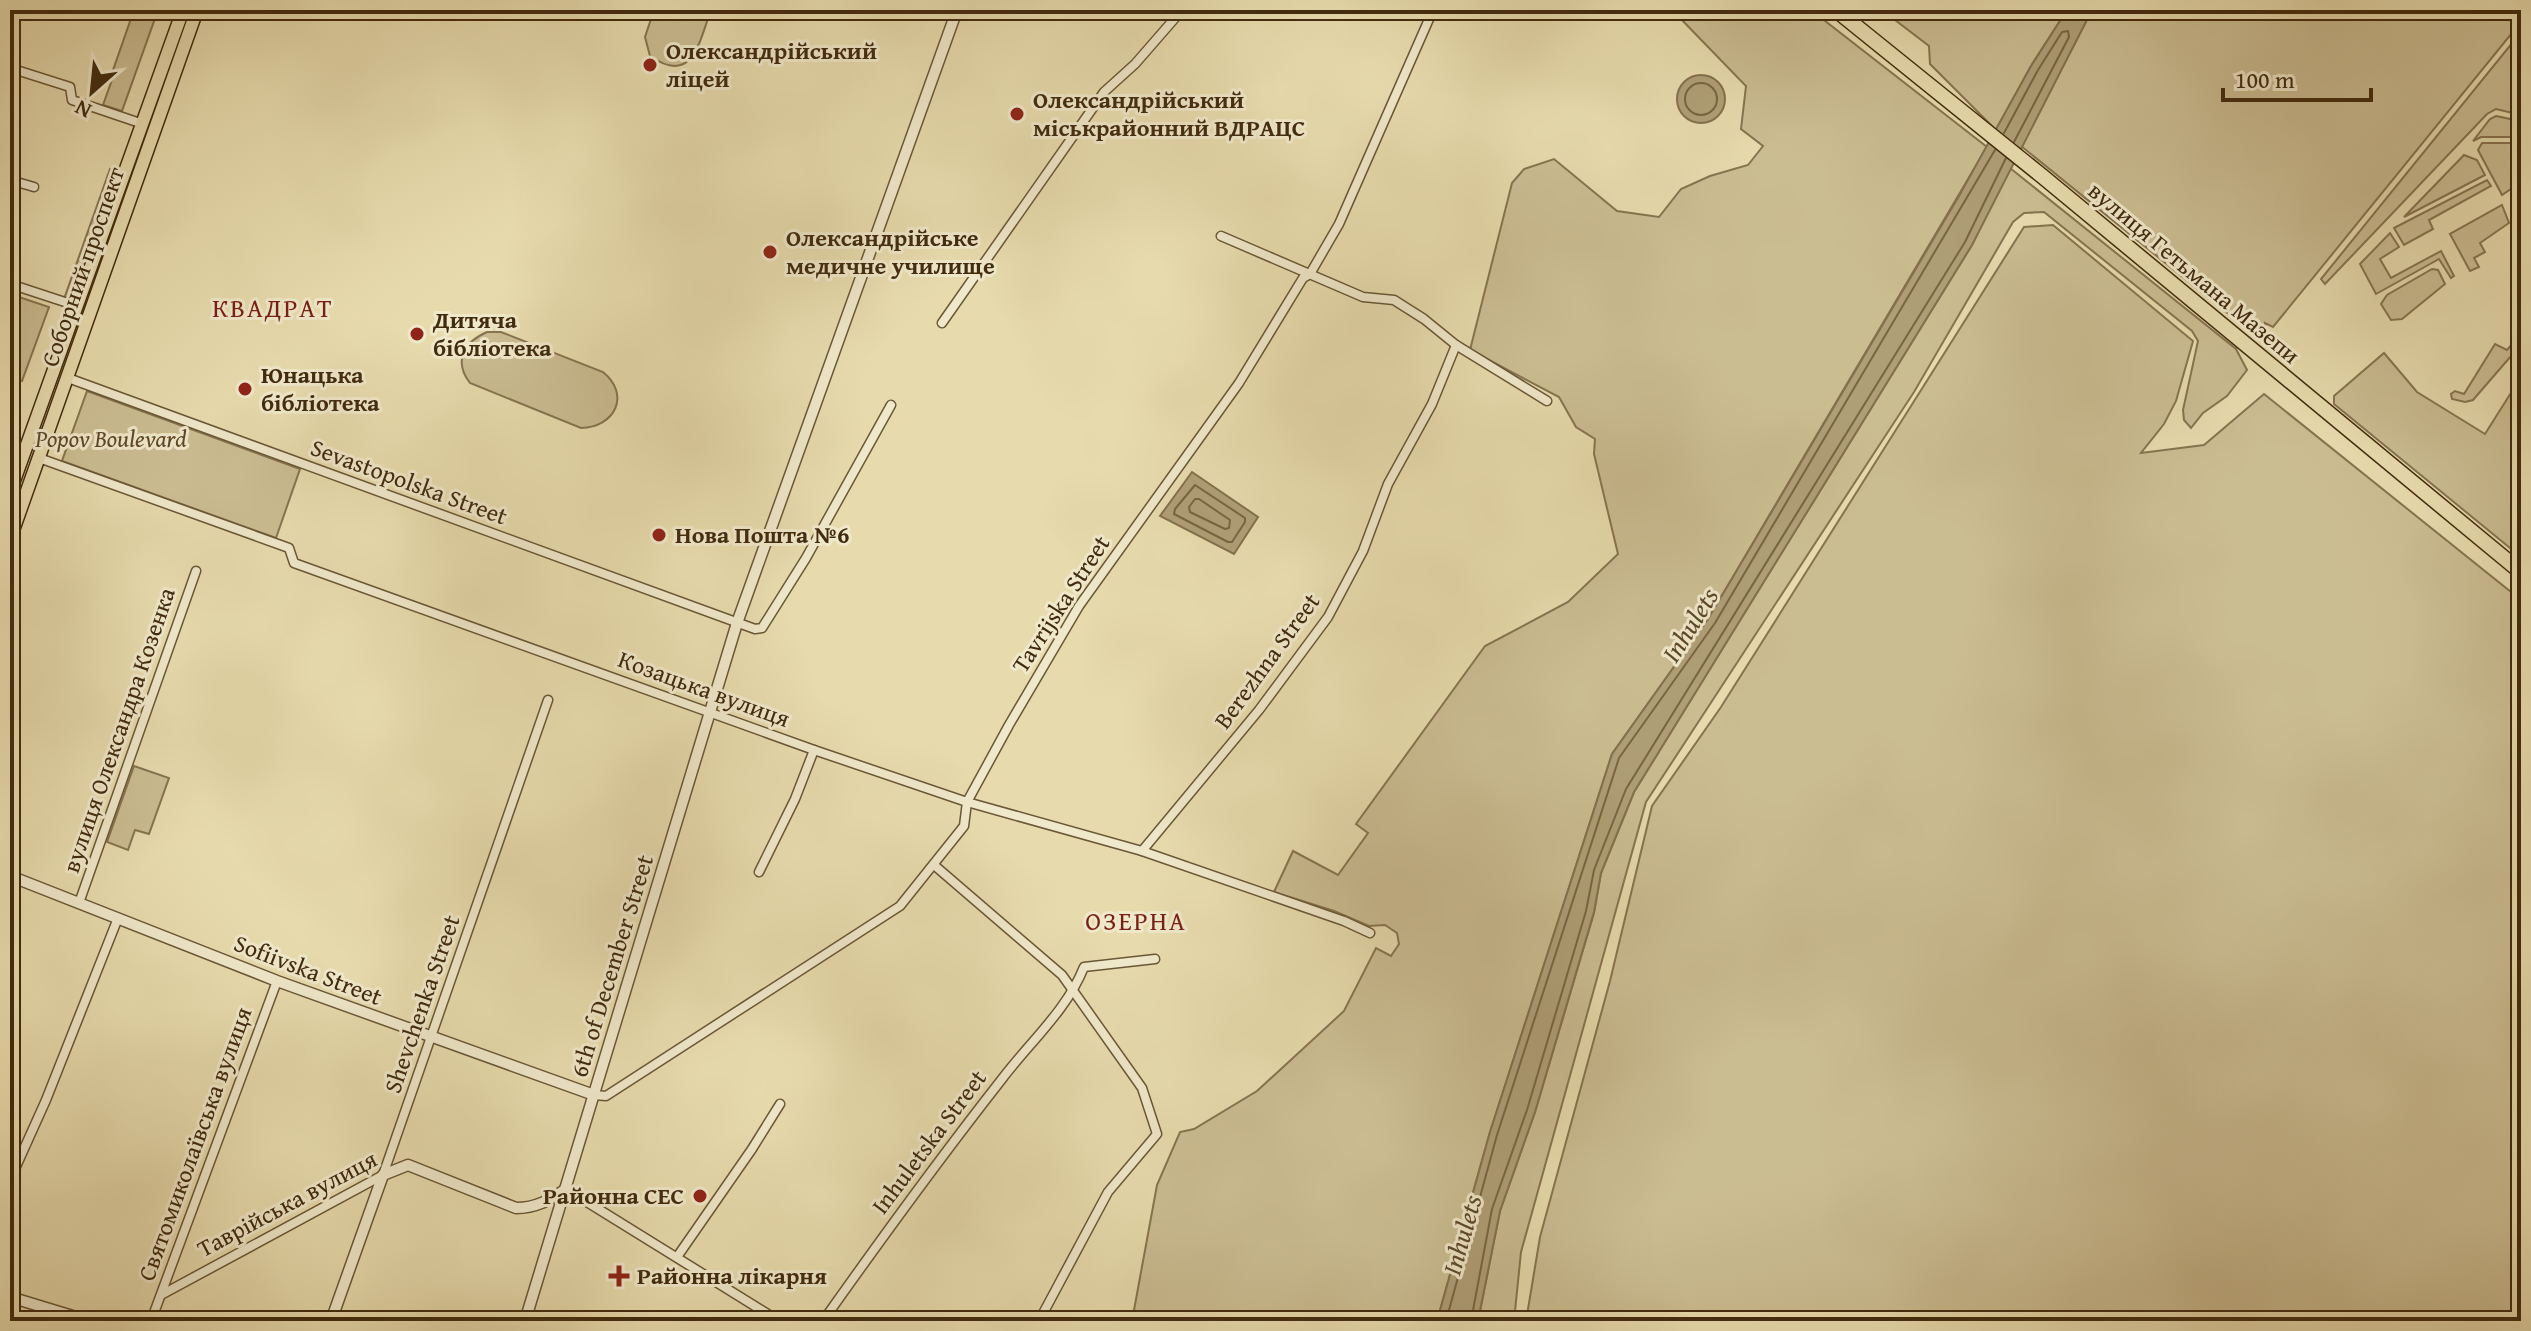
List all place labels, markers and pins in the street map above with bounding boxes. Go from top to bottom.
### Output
place label: Олександрійський ліцей [666,33,877,96]
marker: Олександрійський ліцей [641,56,659,74]
place label: Олександрійський міськрайонний ВДРАЦС [1033,82,1305,145]
marker: Олександрійський міськрайонний ВДРАЦС [1008,105,1026,123]
place label: Олександрійське медичне училище [786,220,995,283]
marker: Олександрійське медичне училище [761,243,779,261]
place label: Дитяча бібліотека [432,302,552,365]
marker: Дитяча бібліотека [408,325,426,343]
place label: Юнацька бібліотека [261,357,380,420]
marker: Юнацька бібліотека [236,380,254,398]
place label: Нова Пошта №6 [675,517,849,552]
marker: Нова Пошта №6 [650,526,668,544]
place label: Районна СЕС [543,1178,684,1213]
marker: Районна СЕС [691,1187,709,1205]
place label: Районна лікарня [637,1258,827,1293]
marker: Районна лікарня [608,1265,630,1287]

